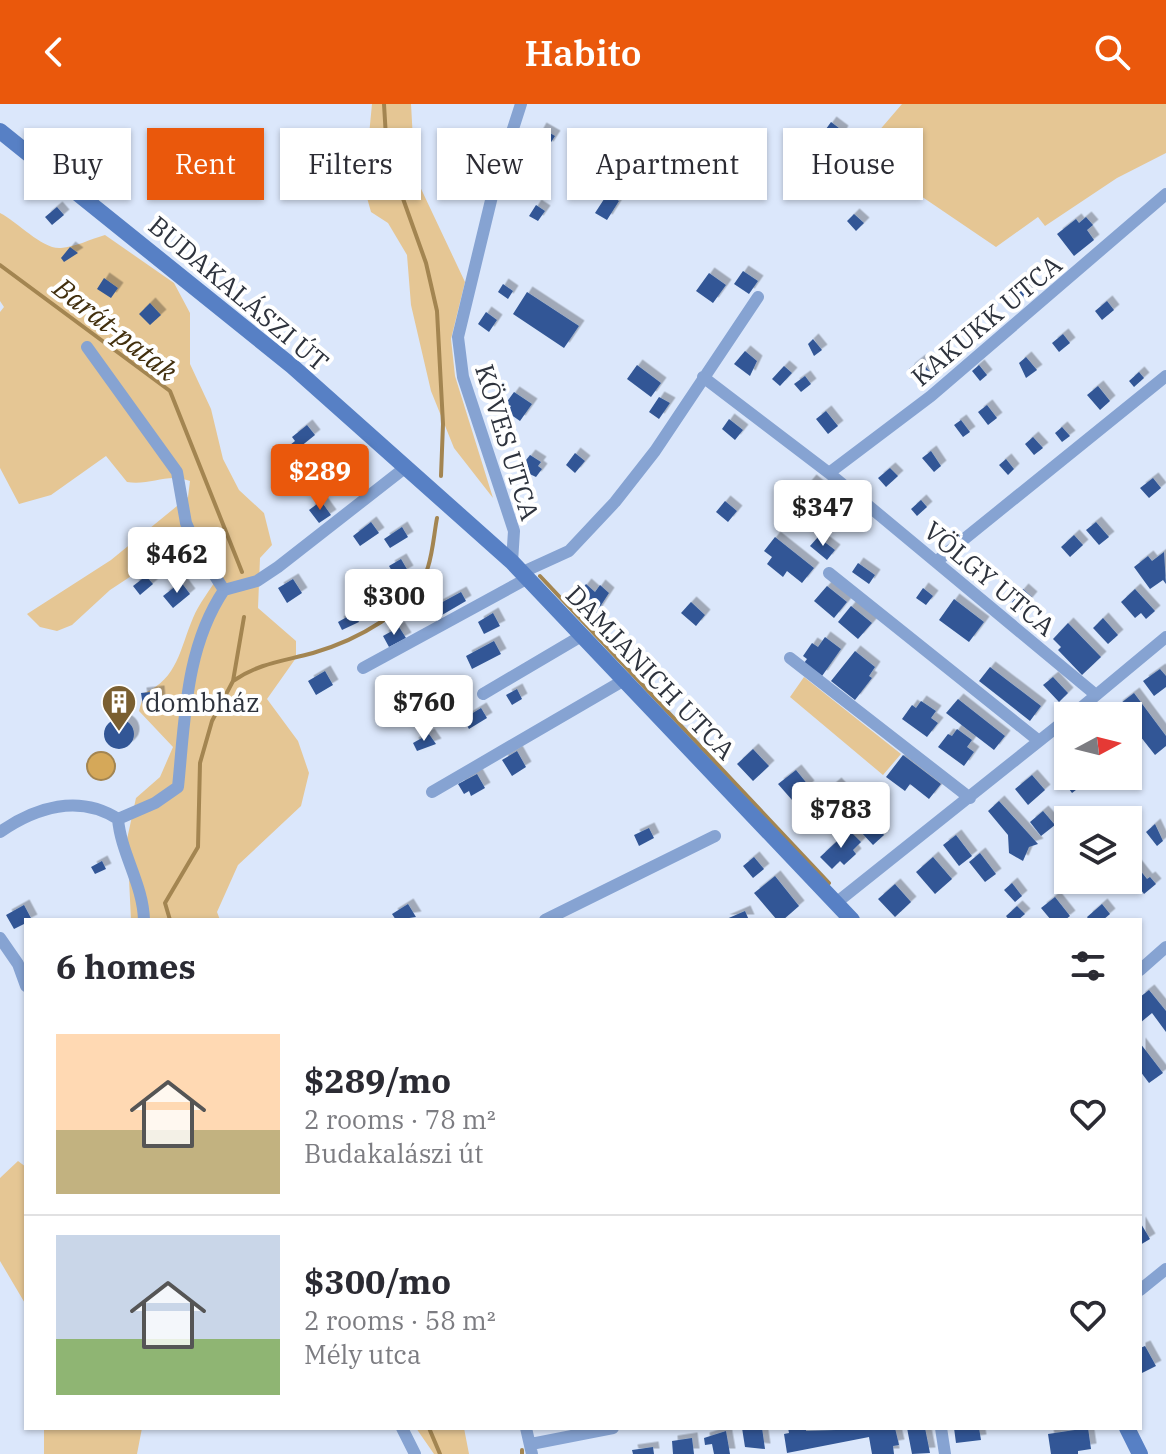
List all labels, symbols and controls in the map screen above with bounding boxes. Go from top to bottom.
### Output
text: Habito [525,29,641,76]
icon: back [32,30,76,74]
icon: search [1090,30,1134,74]
chip: Buy [24,128,131,200]
chip: Rent [147,128,264,200]
chip: Filters [280,128,421,200]
chip: New [437,128,551,200]
chip: Apartment [567,128,767,200]
chip: House [783,128,923,200]
street label: BUDAKALÁSZI ÚT [142,208,336,378]
street label: KAKUKK UTCA [904,247,1069,393]
water label: Barát-patak [46,268,186,389]
street label: KÖVES UTCA [468,360,548,524]
pin: $289 [273,444,367,512]
text: $289 [289,453,351,487]
pin: $347 [776,480,870,548]
text: $347 [792,489,854,523]
street label: VÖLGY UTCA [917,513,1063,643]
pin: $462 [130,527,224,595]
text: $462 [146,536,208,570]
pin: $300 [347,569,441,637]
street label: DAMJANICH UTCA [559,577,743,767]
text: $300 [363,578,425,612]
pin: $760 [377,675,471,743]
building icon: dombház [100,683,138,733]
text: $760 [393,684,455,718]
place label: dombház [145,685,259,719]
north arrow [1054,702,1142,790]
map controls [1054,702,1142,894]
pin: $783 [794,782,888,850]
text: $783 [810,791,872,825]
button: layers [1054,806,1142,894]
text: 6 homes [56,944,196,988]
icon: filters [1066,944,1110,988]
text: $289/mo [304,1058,451,1102]
icon: home [120,1066,216,1162]
icon: heart [1066,1092,1110,1136]
text: 2 rooms · 78 m² [304,1102,496,1136]
text: Budakalászi út [304,1136,484,1170]
text: $300/mo [304,1259,451,1303]
icon: home [120,1267,216,1363]
icon: heart [1066,1293,1110,1337]
text: 2 rooms · 58 m² [304,1303,496,1337]
text: Mély utca [304,1337,421,1371]

